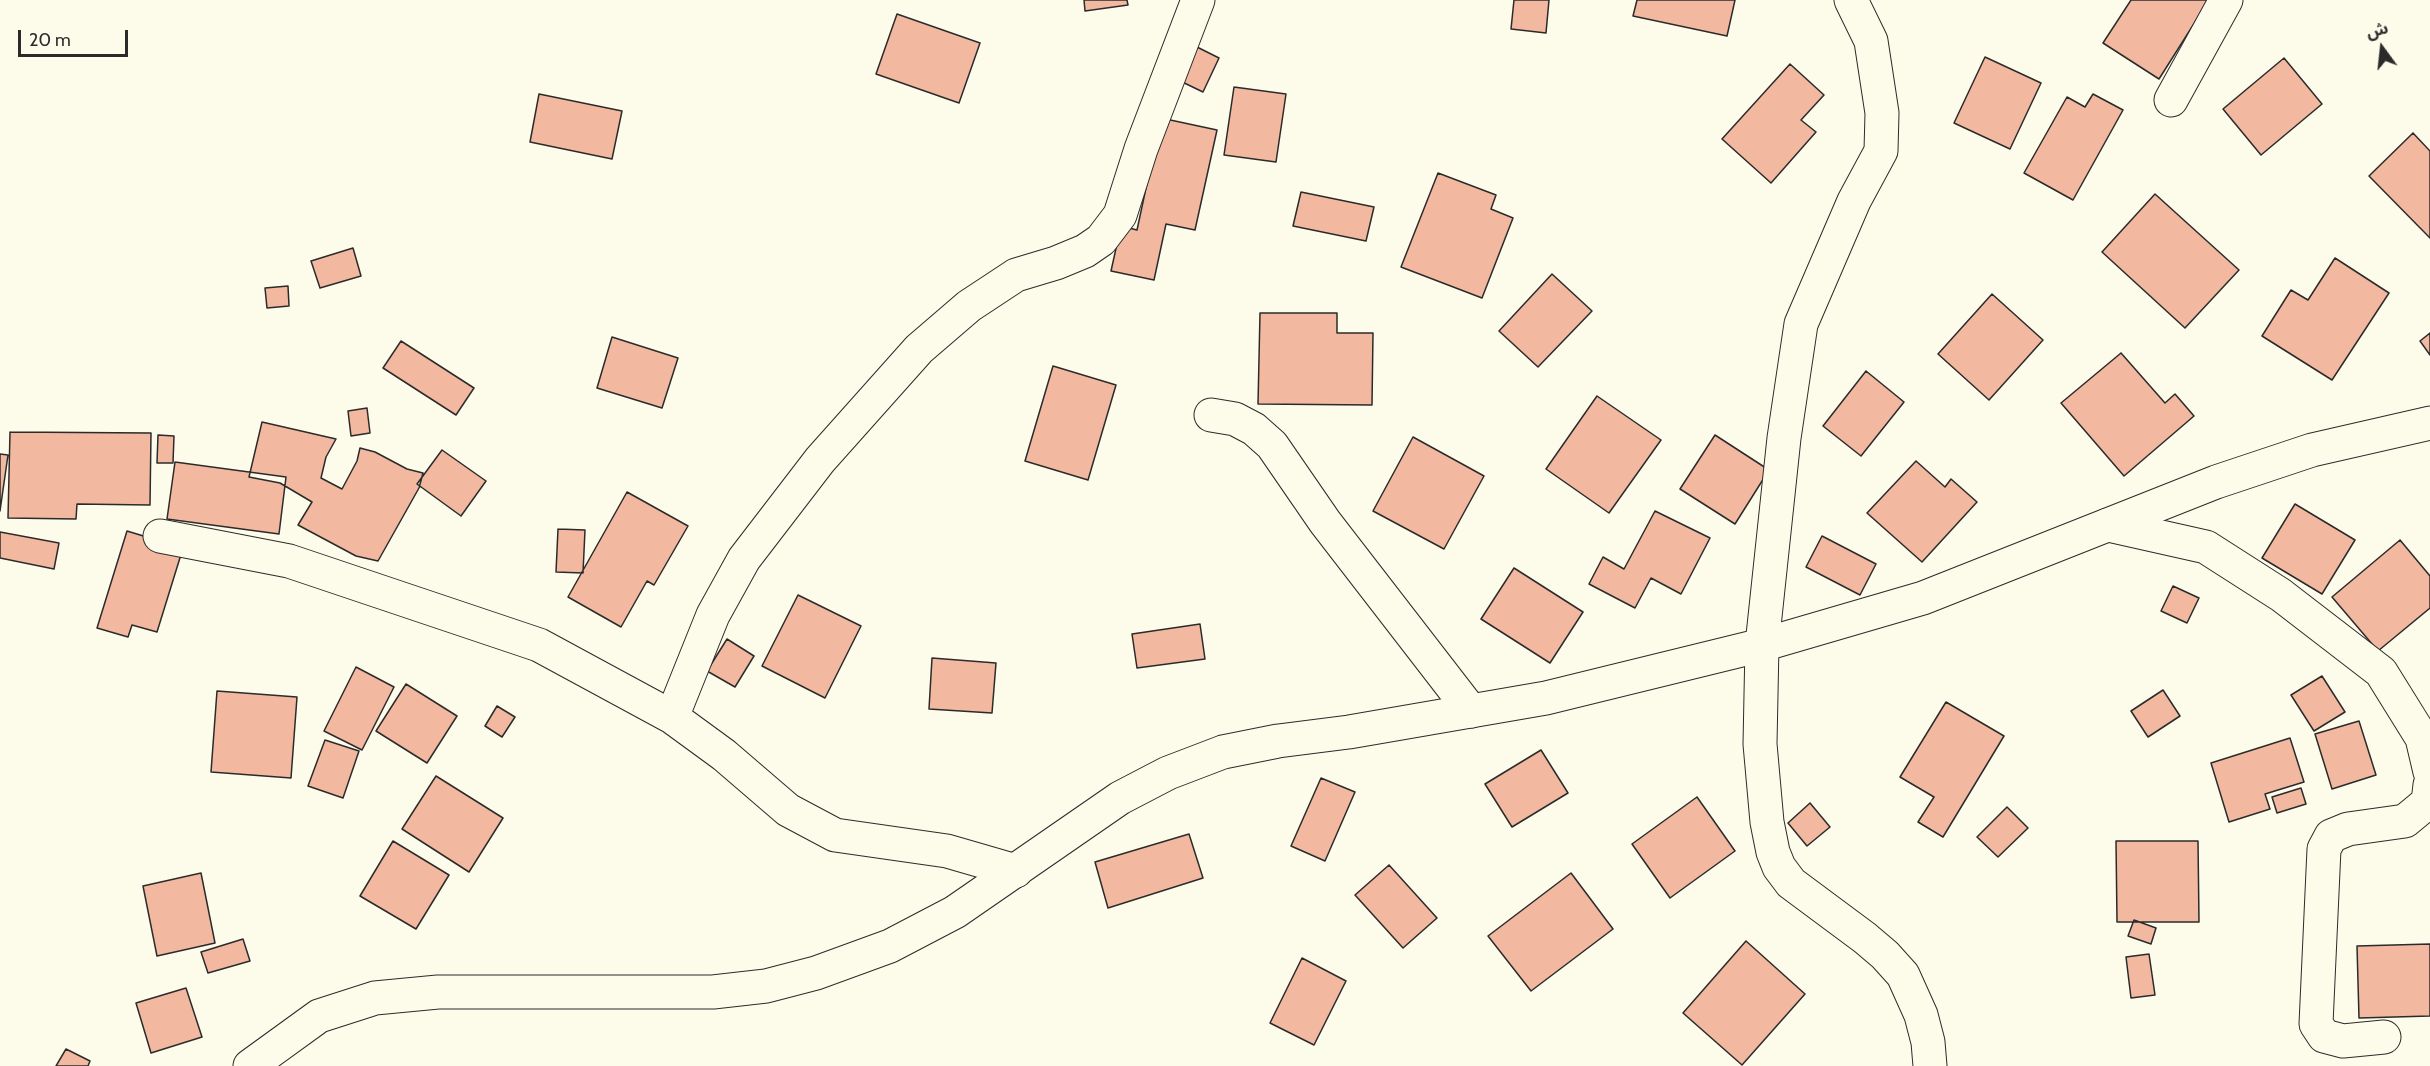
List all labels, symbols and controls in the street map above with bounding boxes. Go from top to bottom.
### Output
scale bar [21,18,130,56]
north arrow [2352,18,2412,78]
text: ش [2364,18,2390,42]
text: 20 m [29,29,71,51]

